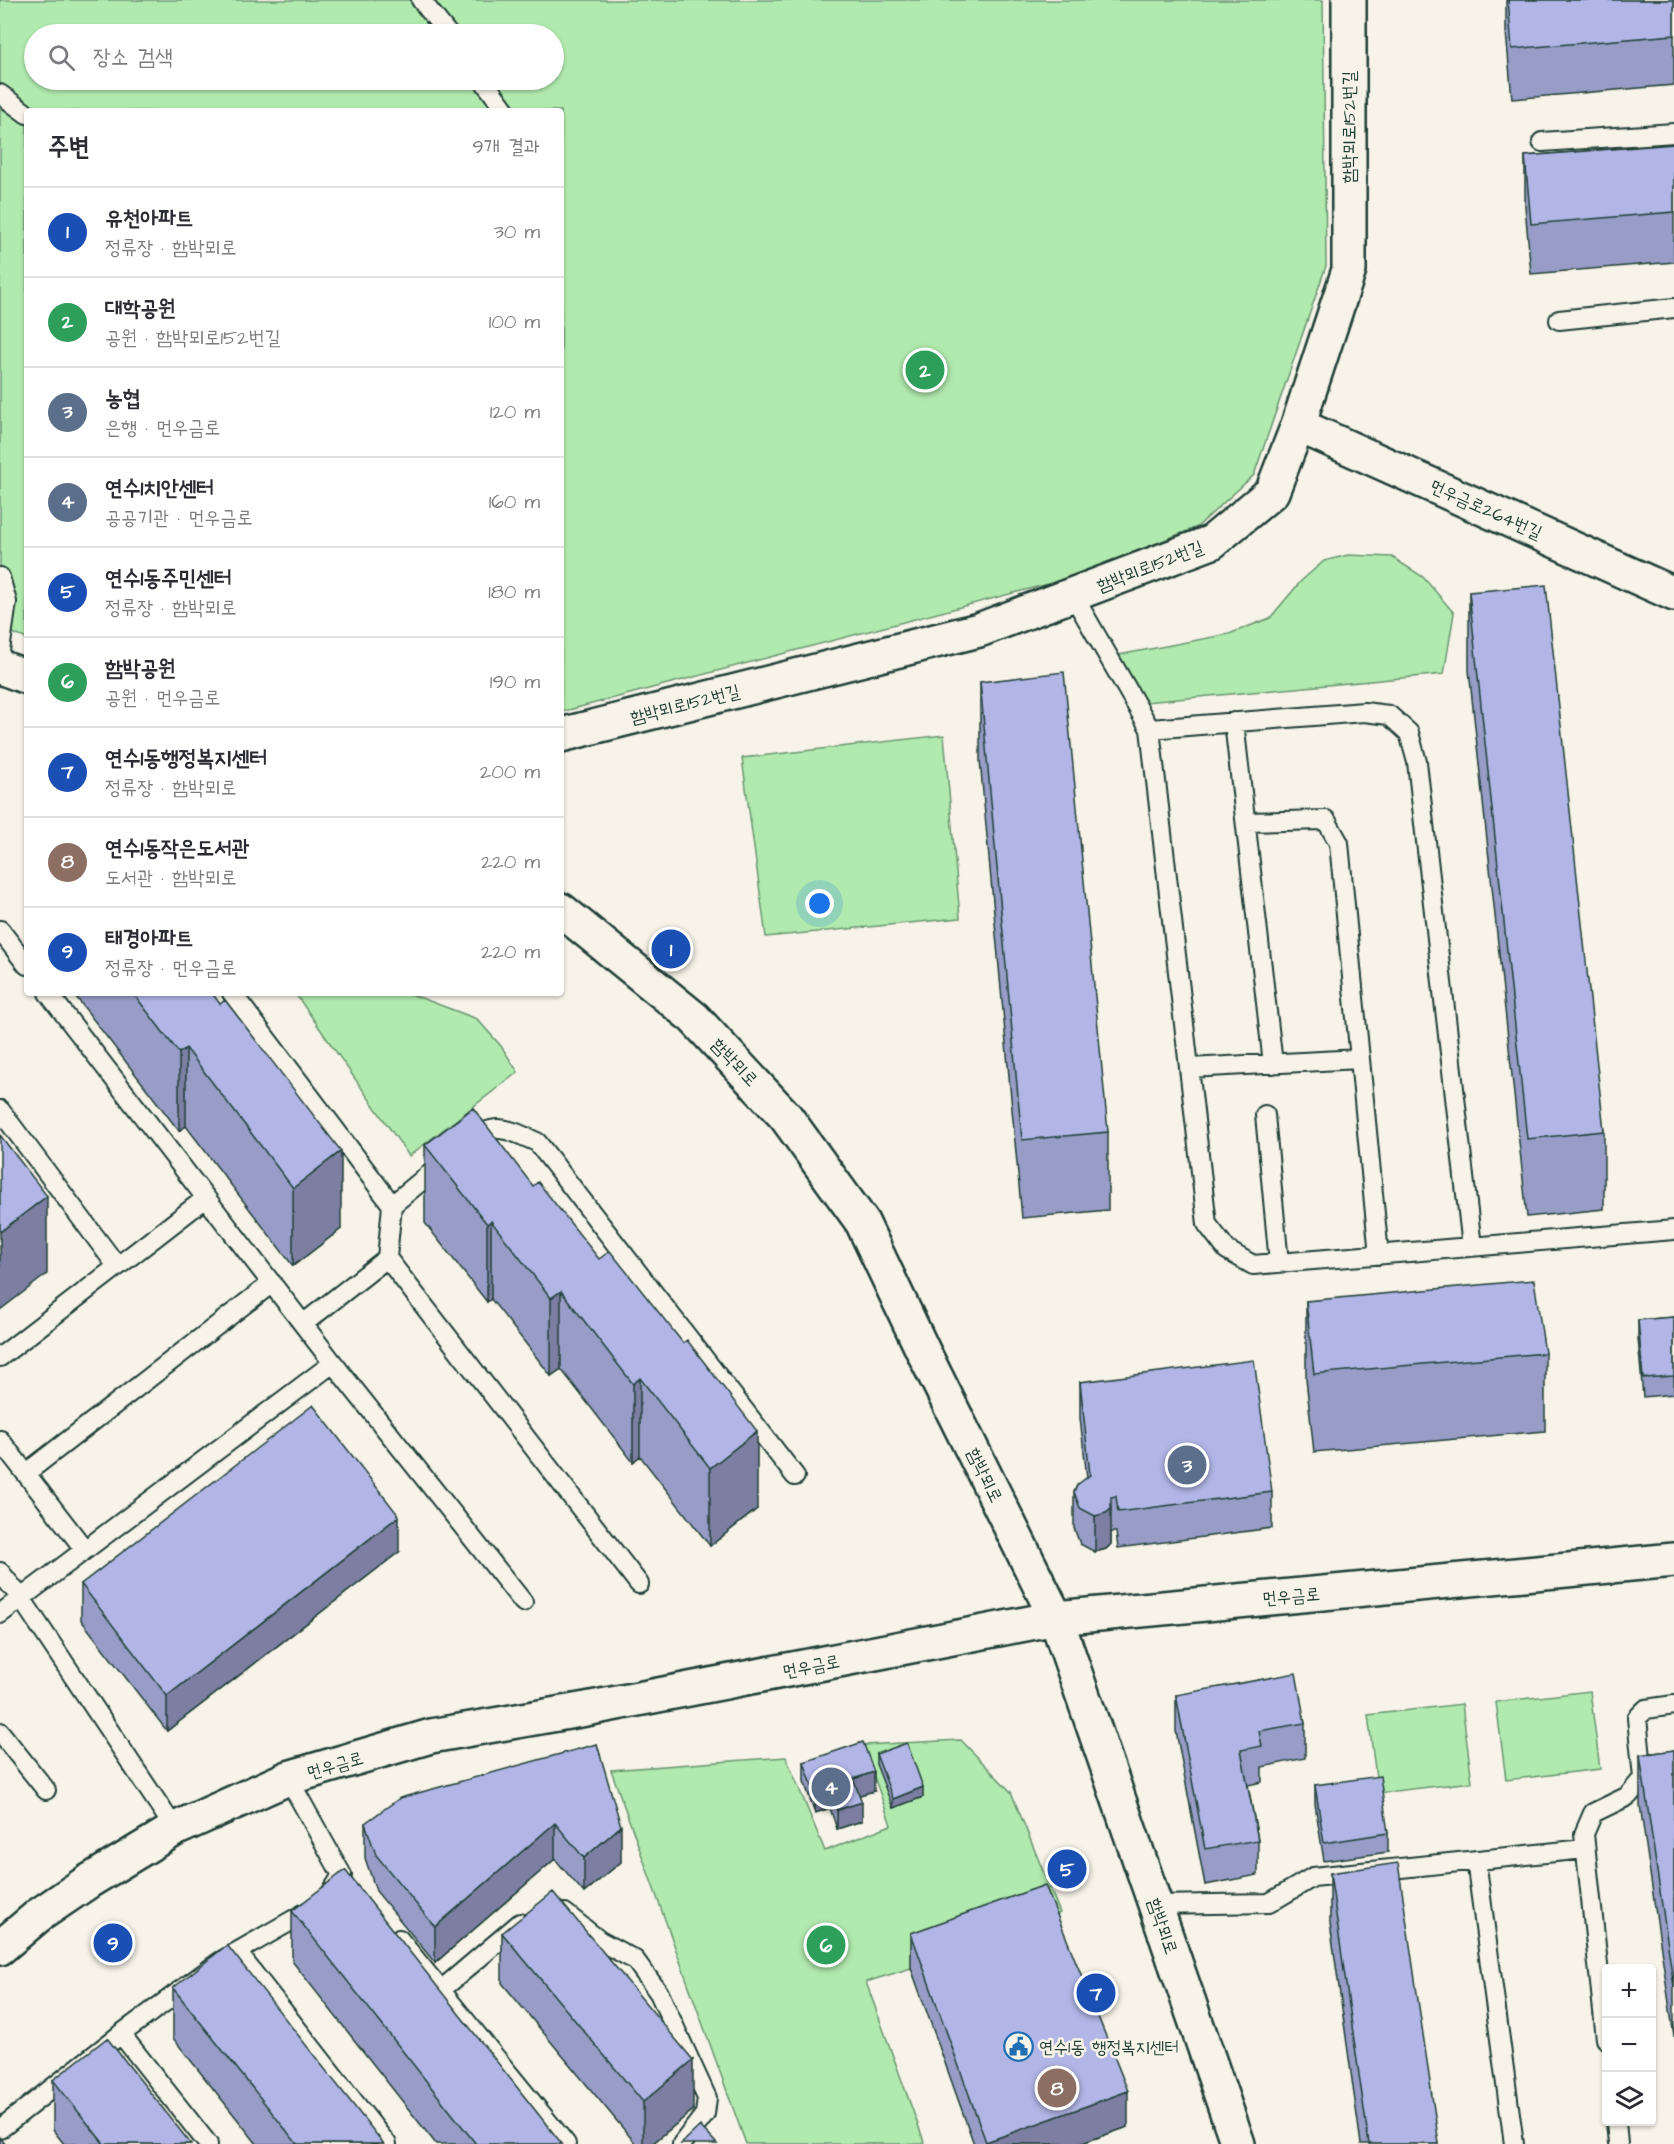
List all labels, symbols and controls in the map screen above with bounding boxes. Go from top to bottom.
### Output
search box [24,24,564,90]
icon: search [45,41,78,74]
text: 장소 검색 [93,42,173,73]
street label: 함박뫼로152번길 [1337,70,1362,183]
text: 주변 [48,129,90,165]
text: 9개 결과 [472,133,540,161]
text: 유천아파트 [105,203,194,234]
text: 1 [66,218,69,246]
text: 30 m [494,218,540,246]
text: 정류장 · 함박뫼로 [105,234,236,262]
text: 대학공원 [105,293,176,324]
text: 2 [62,308,73,336]
text: 100 m [489,308,540,336]
text: 공원 · 함박뫼로152번길 [105,324,281,352]
pin: 2 [906,348,944,392]
text: 농협 [105,383,140,414]
text: 3 [62,398,73,426]
text: 120 m [490,398,540,426]
text: 은행 · 먼우금로 [105,414,220,442]
text: 연수1치안센터 [105,473,214,504]
street label: 먼우금로264번길 [1426,473,1547,546]
text: 4 [61,488,74,516]
text: 160 m [489,488,540,516]
text: 공공기관 · 먼우금로 [105,504,253,532]
street label: 함박뫼로152번길 [1093,535,1208,598]
text: 연수1동주민센터 [105,563,232,594]
text: 5 [60,578,75,606]
text: 180 m [488,578,540,606]
text: 정류장 · 함박뫼로 [105,594,236,622]
text: 함박공원 [105,653,176,684]
text: 6 [61,668,74,696]
text: 190 m [490,668,540,696]
street label: 함박뫼로152번길 [628,679,743,730]
text: 공원 · 먼우금로 [105,684,220,712]
text: 연수1동행정복지센터 [105,743,267,774]
text: 7 [61,758,74,786]
text: 200 m [480,758,540,786]
text: 정류장 · 함박뫼로 [105,774,236,802]
text: 연수1동작은도서관 [105,833,249,864]
text: 8 [61,848,74,876]
text: 220 m [481,848,540,876]
text: 도서관 · 함박뫼로 [105,864,236,892]
your location [805,889,834,918]
text: 태경아파트 [105,923,194,954]
pin: 1 [652,926,690,972]
text: 9 [62,938,73,966]
text: 220 m [481,938,540,966]
text: 정류장 · 먼우금로 [105,954,236,982]
street label: 함박뫼로 [706,1033,764,1092]
pin: 3 [1168,1442,1206,1488]
street label: 함박뫼로 [961,1444,1008,1507]
street label: 먼우금로 [1261,1582,1321,1611]
street label: 먼우금로 [780,1649,842,1684]
street label: 먼우금로 [304,1745,366,1785]
pin: 4 [812,1764,850,1810]
pin: 5 [1048,1846,1086,1892]
street label: 함박뫼로 [1141,1895,1184,1958]
pin: 9 [94,1920,132,1966]
pin: 6 [806,1922,846,1968]
map controls [1602,1964,1656,2126]
button: + [1602,1964,1656,2018]
pin: 7 [1076,1970,1116,2016]
button: − [1602,2018,1656,2072]
public building icon: 연수1동 행정복지센터 [1002,2031,1034,2063]
place label: 연수1동 행정복지센터 [1039,2035,1179,2060]
pin: 8 [1038,2066,1076,2110]
button: layers [1602,2072,1656,2126]

